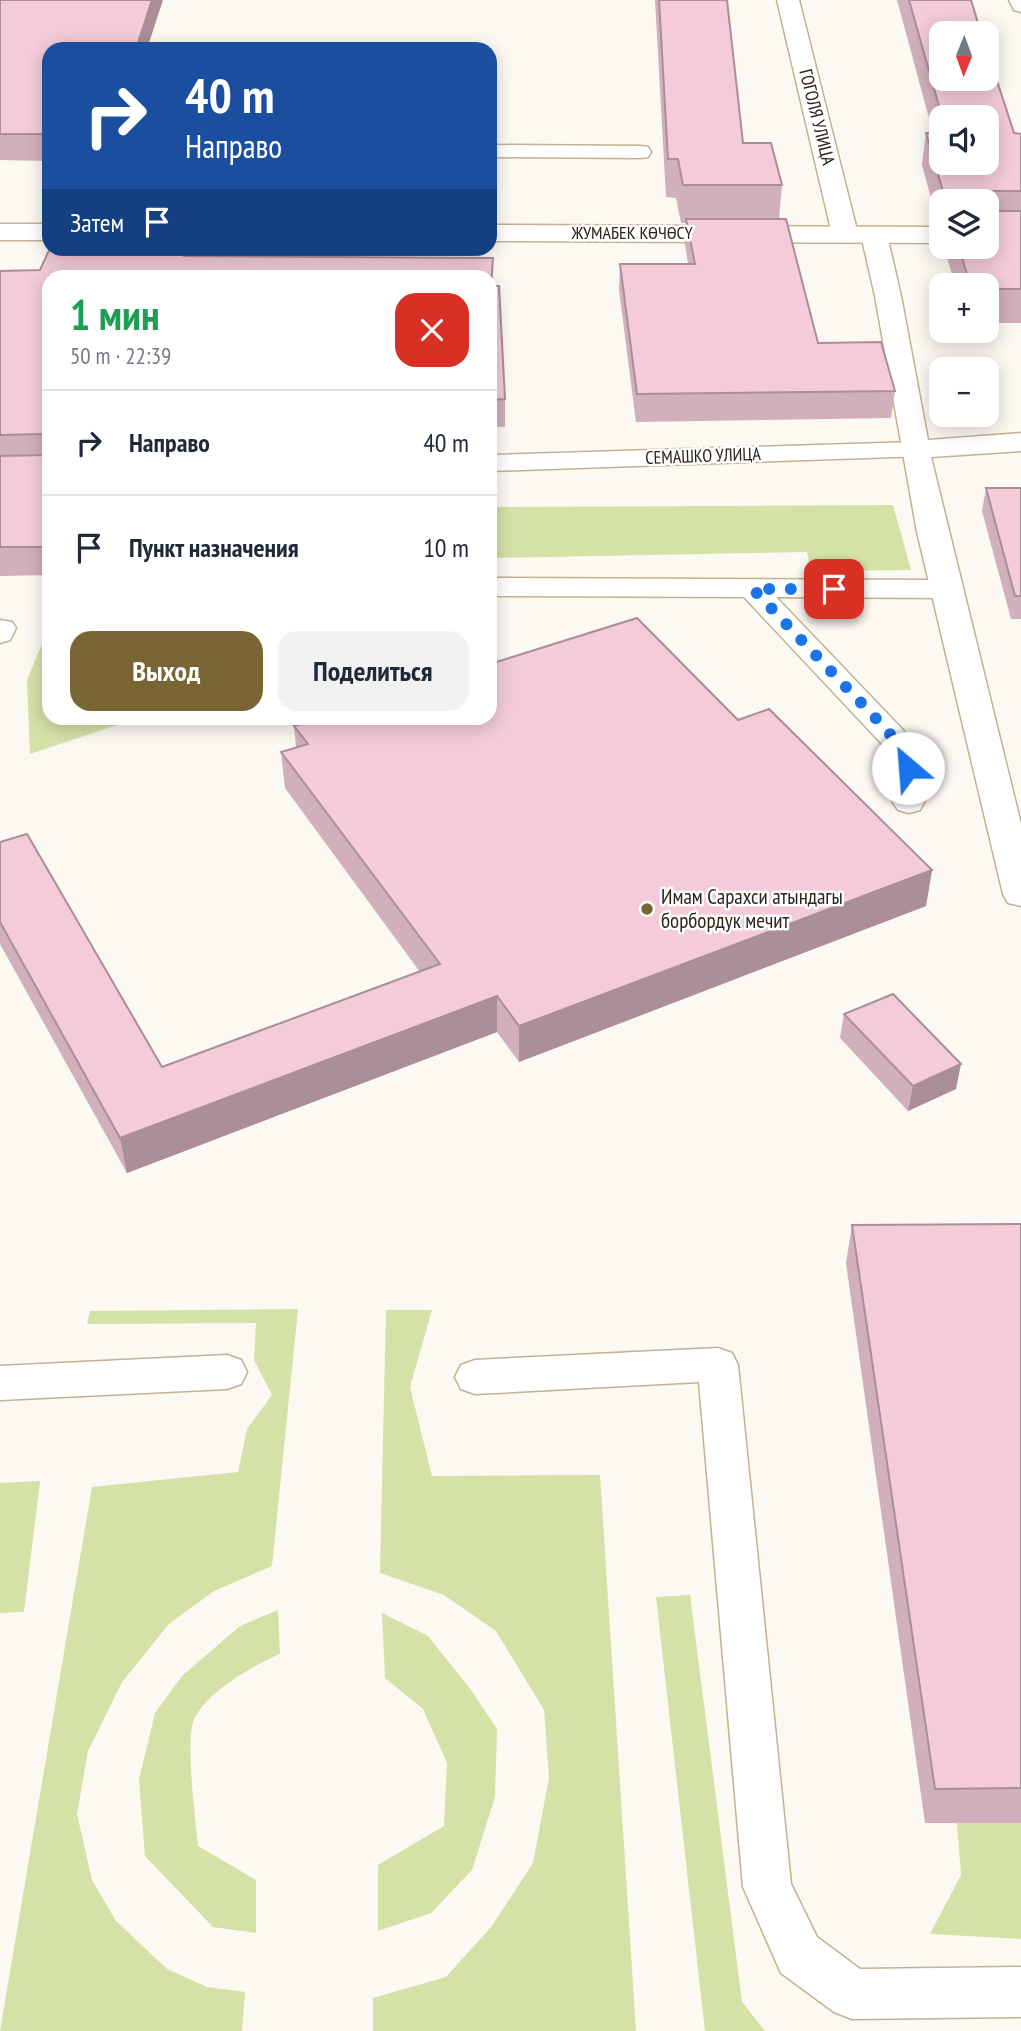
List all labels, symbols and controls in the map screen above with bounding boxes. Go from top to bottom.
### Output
north arrow [929,21,999,91]
map controls [929,21,999,427]
text: 40 m [185,63,274,127]
street label: ГОГОЛЯ УЛИЦА [794,67,841,168]
icon: right [70,70,161,161]
button: sound [929,105,999,175]
text: Направо [185,125,282,167]
button: layers [929,189,999,259]
icon: arrive [138,203,176,241]
text: Затем [70,206,124,239]
street label: ЖУМАБЕК КӨЧӨСҮ [570,221,693,244]
button: + [929,273,999,343]
text: 1 мин [70,287,160,342]
button: close [395,293,469,367]
text: 50 m · 22:39 [70,341,171,370]
button: − [929,357,999,427]
icon: right [70,424,108,462]
text: Направо [129,426,210,459]
text: 40 m [423,426,469,459]
street label: СЕМАШКО УЛИЦА [645,442,762,469]
icon: arrive [70,529,108,567]
text: Пункт назначения [129,531,299,564]
text: 10 m [423,531,469,564]
pin [804,559,864,619]
icon: arrive [815,570,853,608]
button: Выход [70,631,263,711]
button: Поделиться [277,631,469,711]
position arrow [871,731,945,805]
place label: Имам Сарахси атындагы борбордук мечит [661,883,843,934]
marker: Имам Сарахси атындагы борбордук мечит [639,901,655,917]

